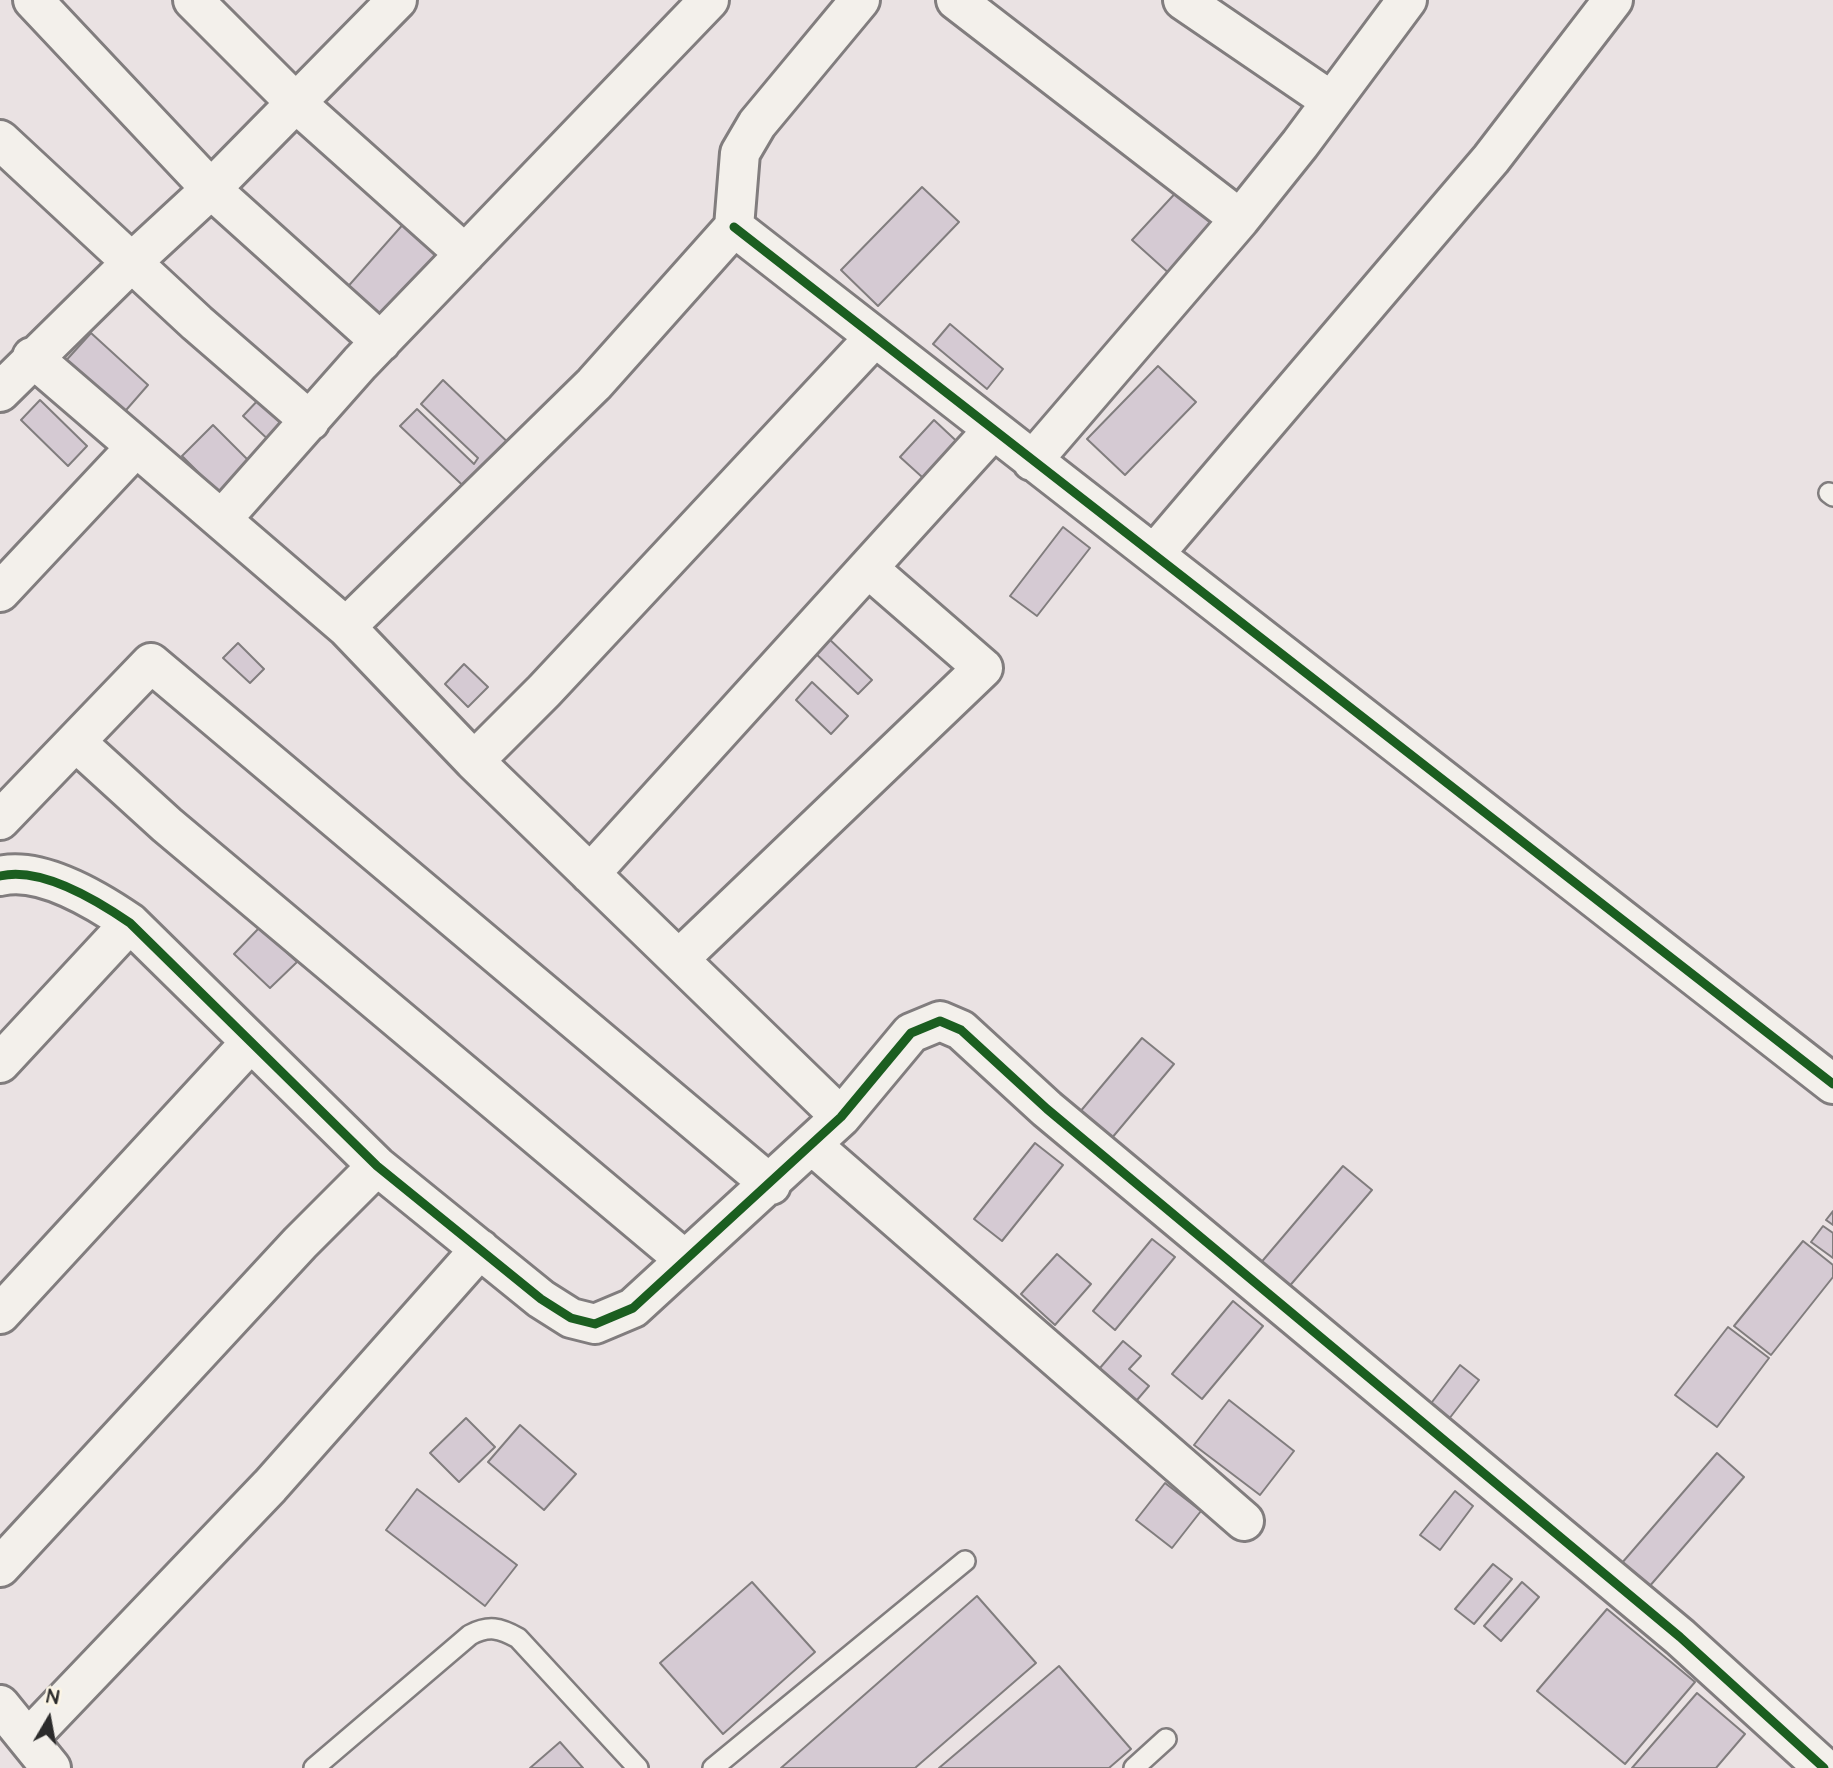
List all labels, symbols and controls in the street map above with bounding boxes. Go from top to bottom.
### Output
text: N [45,1683,61,1712]
north arrow [14,1684,84,1754]

